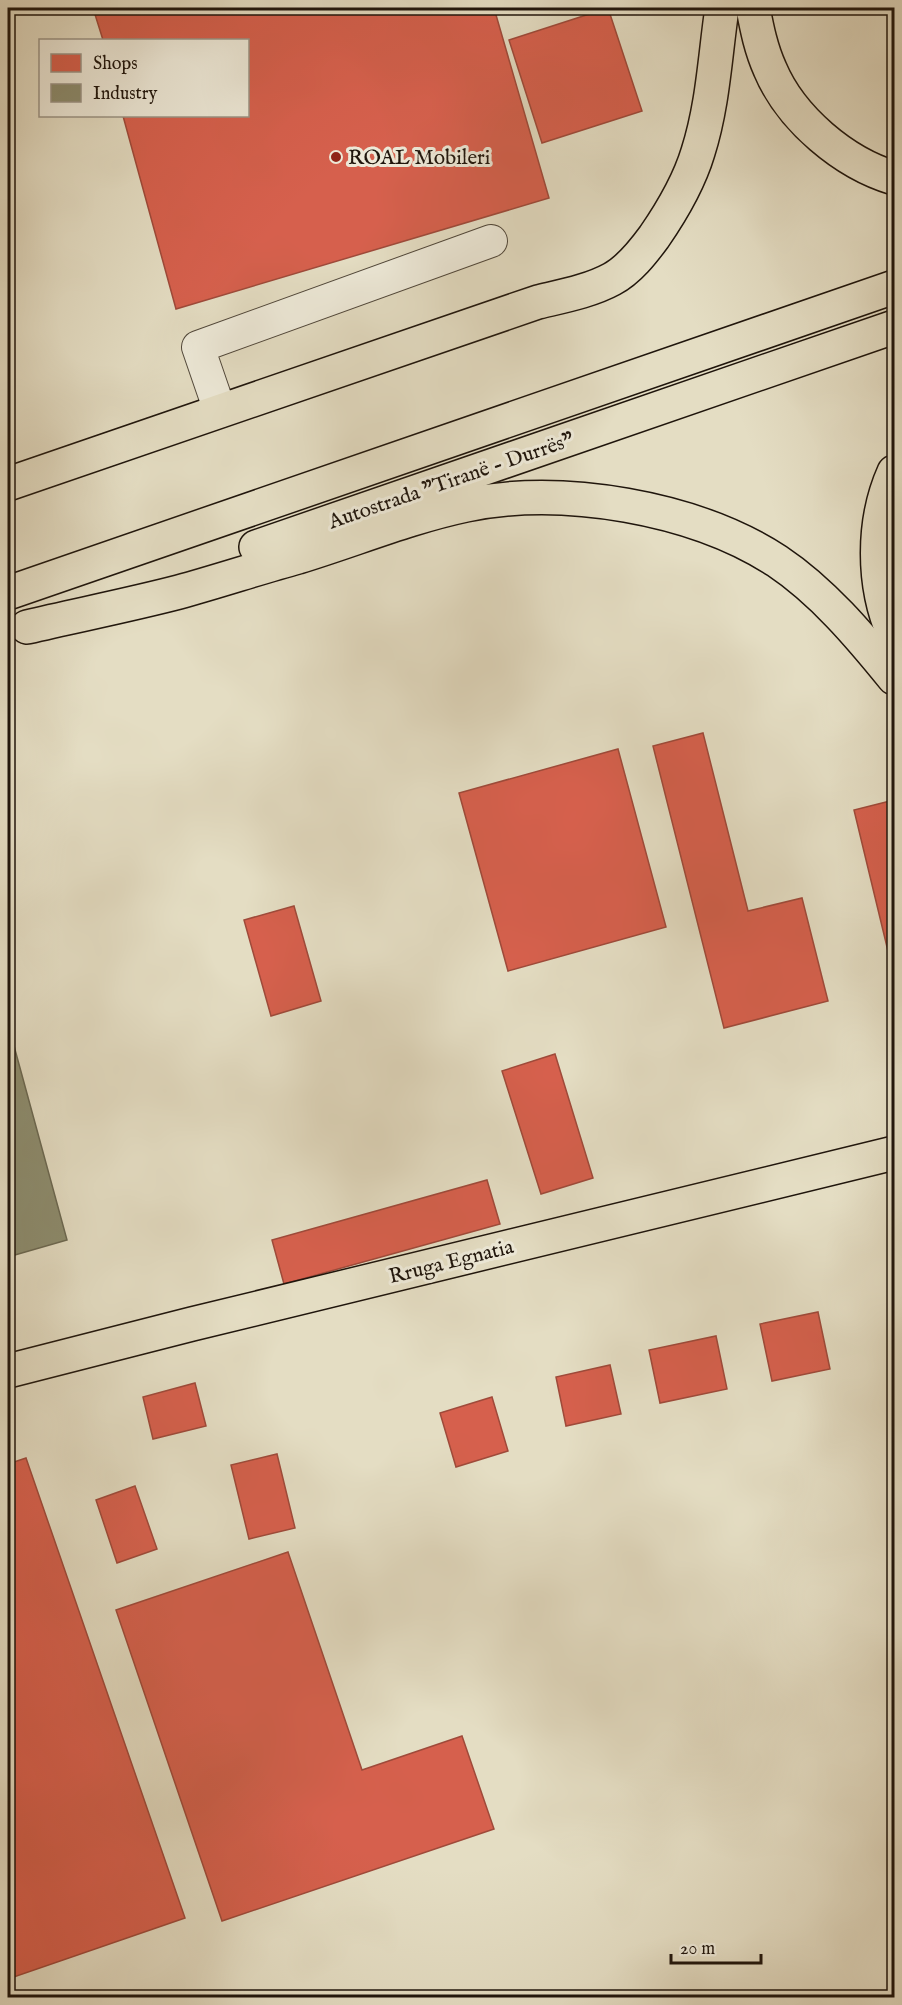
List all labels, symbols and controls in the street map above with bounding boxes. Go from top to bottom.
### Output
legend [39,39,249,117]
text: Shops [93,53,138,76]
text: Industry [93,83,157,106]
place label: ROAL Mobileri [348,145,490,172]
marker: ROAL Mobileri [329,150,343,164]
street label: Autostrada "Tiranë - Durrës" [324,427,578,537]
street label: Rruga Egnatia [386,1234,517,1291]
scale bar [671,1927,761,1965]
text: 20 m [680,1938,715,1961]

